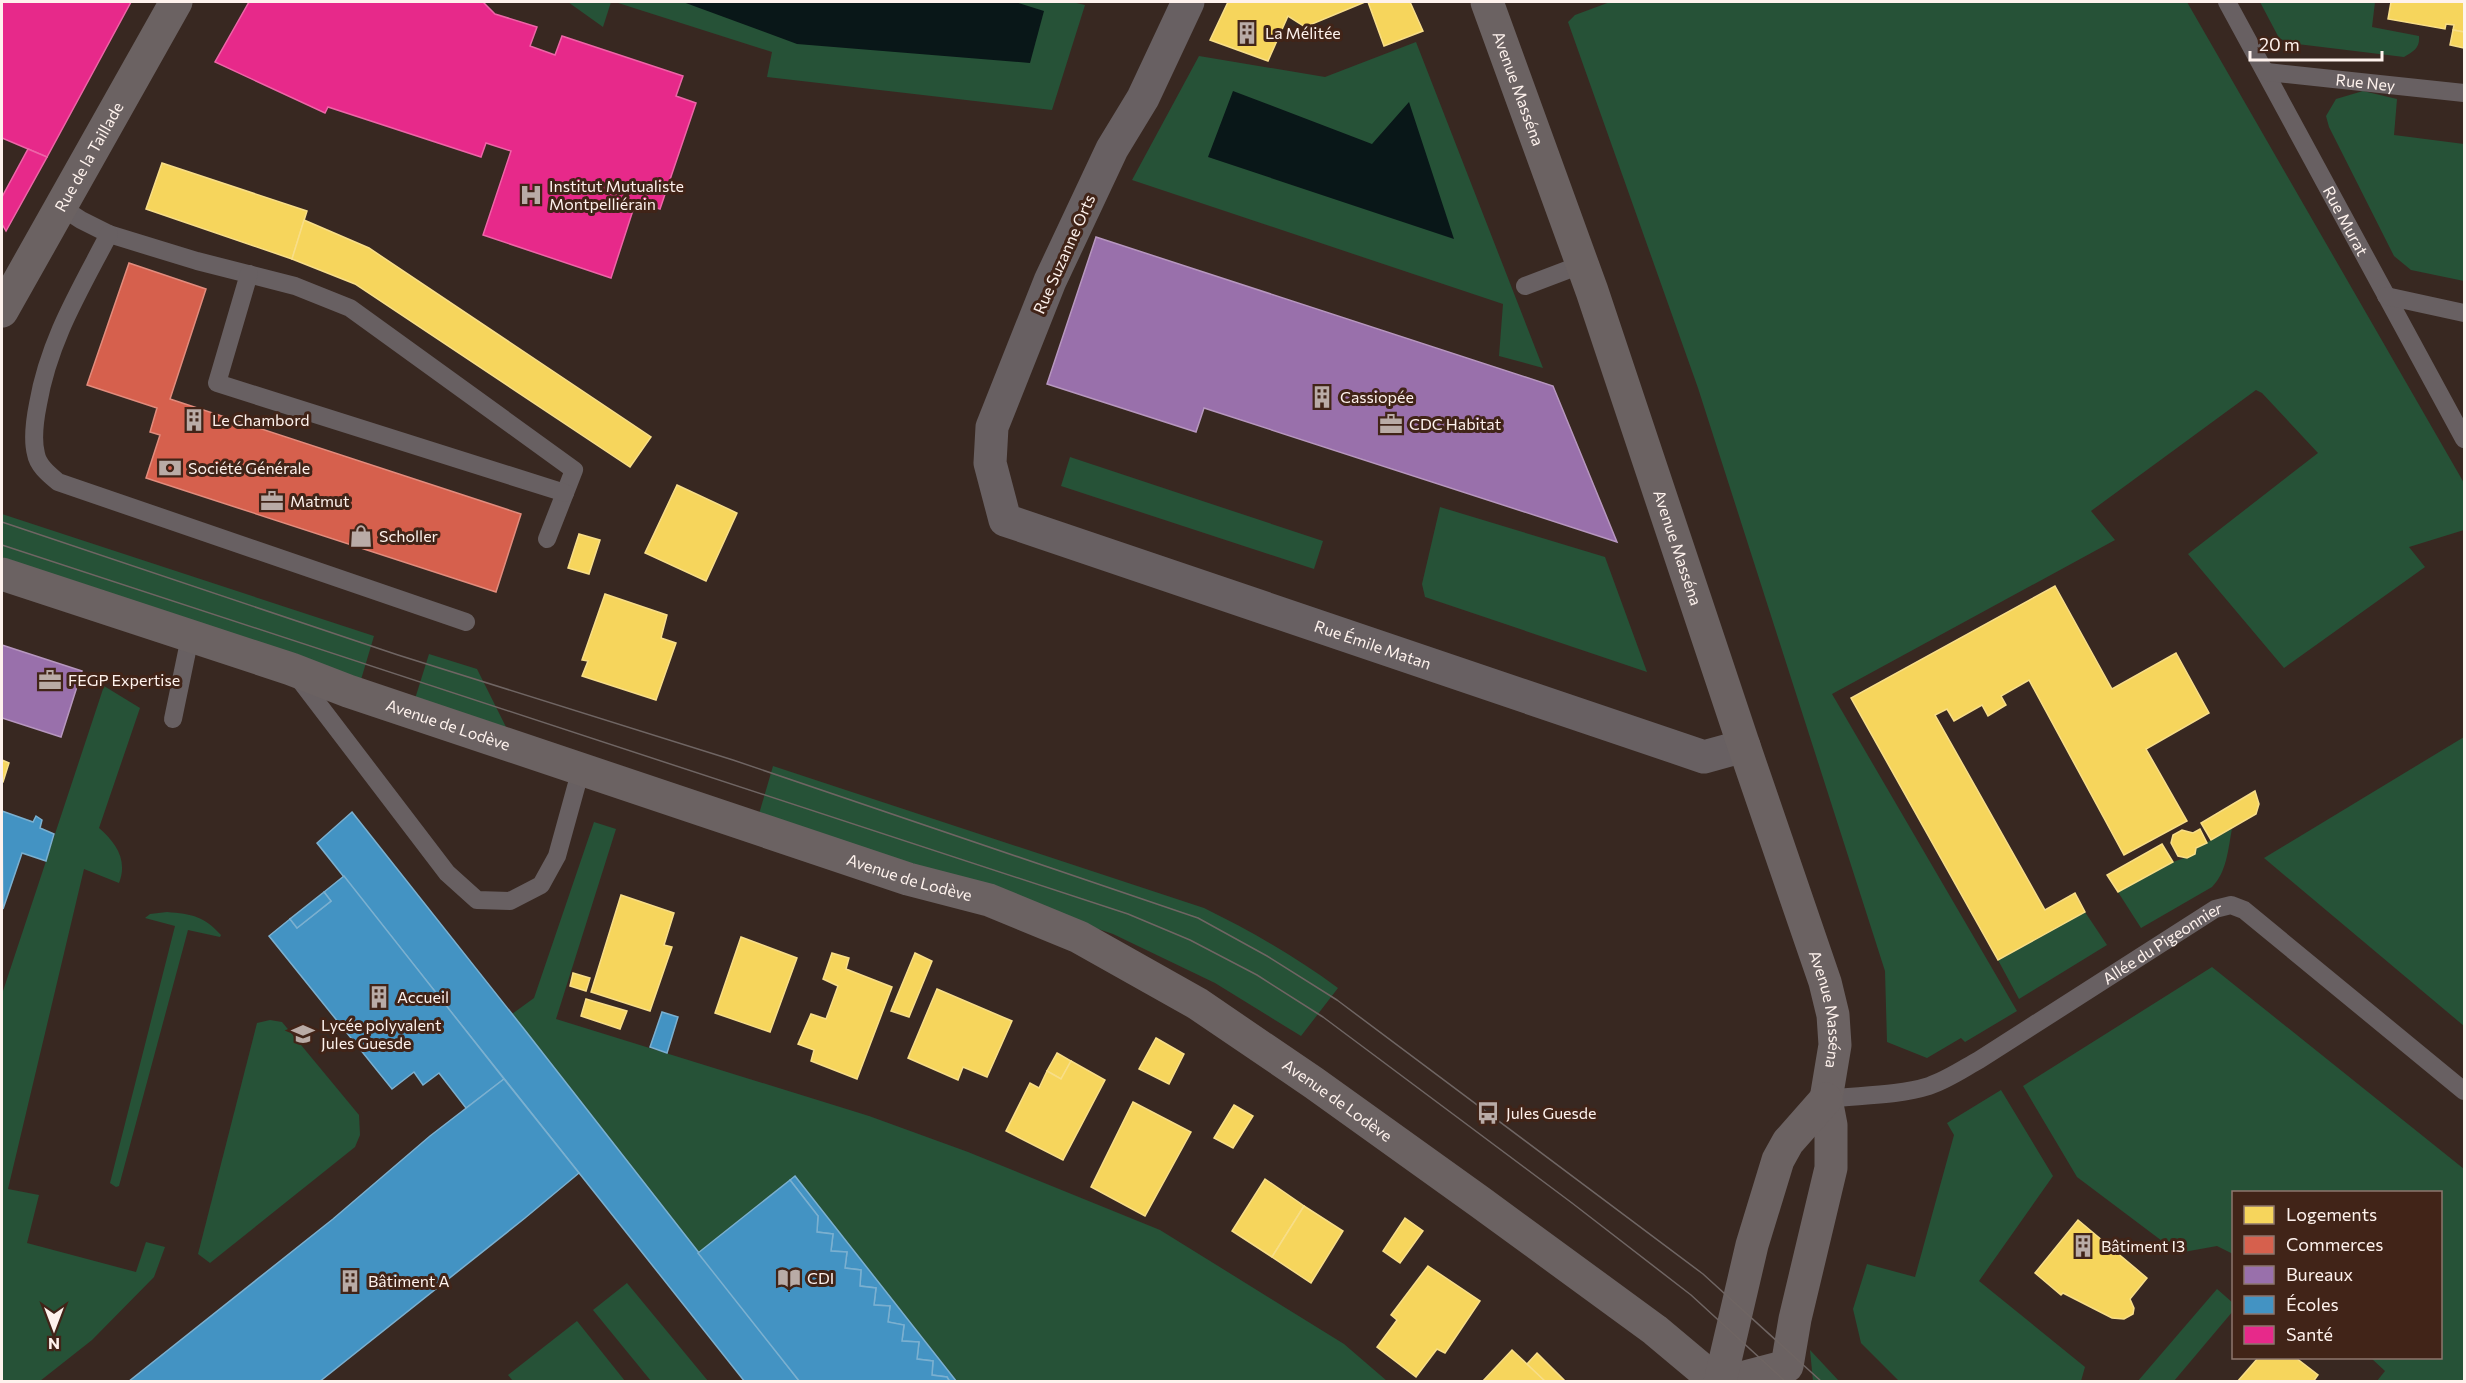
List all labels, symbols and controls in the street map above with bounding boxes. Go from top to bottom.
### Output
building icon: La Mélitée [1234,20,1260,46]
place label: La Mélitée [1265,23,1341,42]
scale bar [2250,24,2382,62]
street label: Avenue Masséna [1489,28,1548,148]
text: 20 m [2259,33,2300,55]
street label: Rue Ney [2335,69,2396,95]
street label: Rue de la Taillade [50,98,127,215]
place label: Institut Mutualiste Montpelliérain [549,176,684,213]
hospital icon: Institut Mutualiste Montpelliérain [518,182,544,208]
street label: Rue Murat [2320,182,2373,259]
street label: Rue Suzanne Orts [1029,191,1098,317]
building icon: Cassiopée [1309,384,1335,410]
place label: Cassiopée [1340,387,1414,406]
building icon: Le Chambord [181,407,207,433]
place label: Le Chambord [212,410,310,429]
office icon: CDC Habitat [1378,411,1404,437]
place label: CDC Habitat [1409,414,1502,433]
bank icon: Société Générale [157,455,183,481]
place label: Société Générale [188,458,310,477]
street label: Avenue Masséna [1650,487,1706,608]
office icon: Matmut [259,488,285,514]
place label: Matmut [290,491,350,510]
shop icon: Scholler [348,523,374,549]
place label: Scholler [379,526,439,545]
street label: Rue Émile Matan [1312,616,1434,673]
office icon: FEGP Expertise [37,667,63,693]
place label: FEGP Expertise [68,670,180,689]
street label: Avenue de Lodève [384,694,513,754]
street label: Avenue de Lodève [844,849,974,904]
street label: Allée du Pigeonnier [2099,898,2224,988]
street label: Avenue Masséna [1806,948,1845,1070]
building icon: Accueil [366,984,392,1010]
place label: Accueil [397,987,449,1006]
place label: Lycée polyvalent Jules Guesde [321,1015,442,1052]
school or university icon: Lycée polyvalent Jules Guesde [290,1021,316,1047]
street label: Avenue de Lodève [1279,1055,1396,1145]
bus stop icon: Jules Guesde [1475,1100,1501,1126]
place label: Jules Guesde [1506,1103,1597,1122]
legend [2232,1191,2442,1359]
text: Logements [2286,1203,2377,1225]
building icon: Bâtiment I3 [2070,1233,2096,1259]
text: Commerces [2286,1233,2383,1255]
place label: Bâtiment I3 [2101,1236,2185,1255]
text: Bureaux [2286,1263,2354,1285]
library icon: CDI [776,1265,802,1291]
building icon: Bâtiment A [337,1268,363,1294]
place label: CDI [807,1268,834,1287]
place label: Bâtiment A [368,1271,450,1290]
text: Écoles [2286,1293,2339,1315]
north arrow [24,1299,84,1359]
text: Santé [2286,1323,2333,1345]
text: N [48,1335,60,1354]

